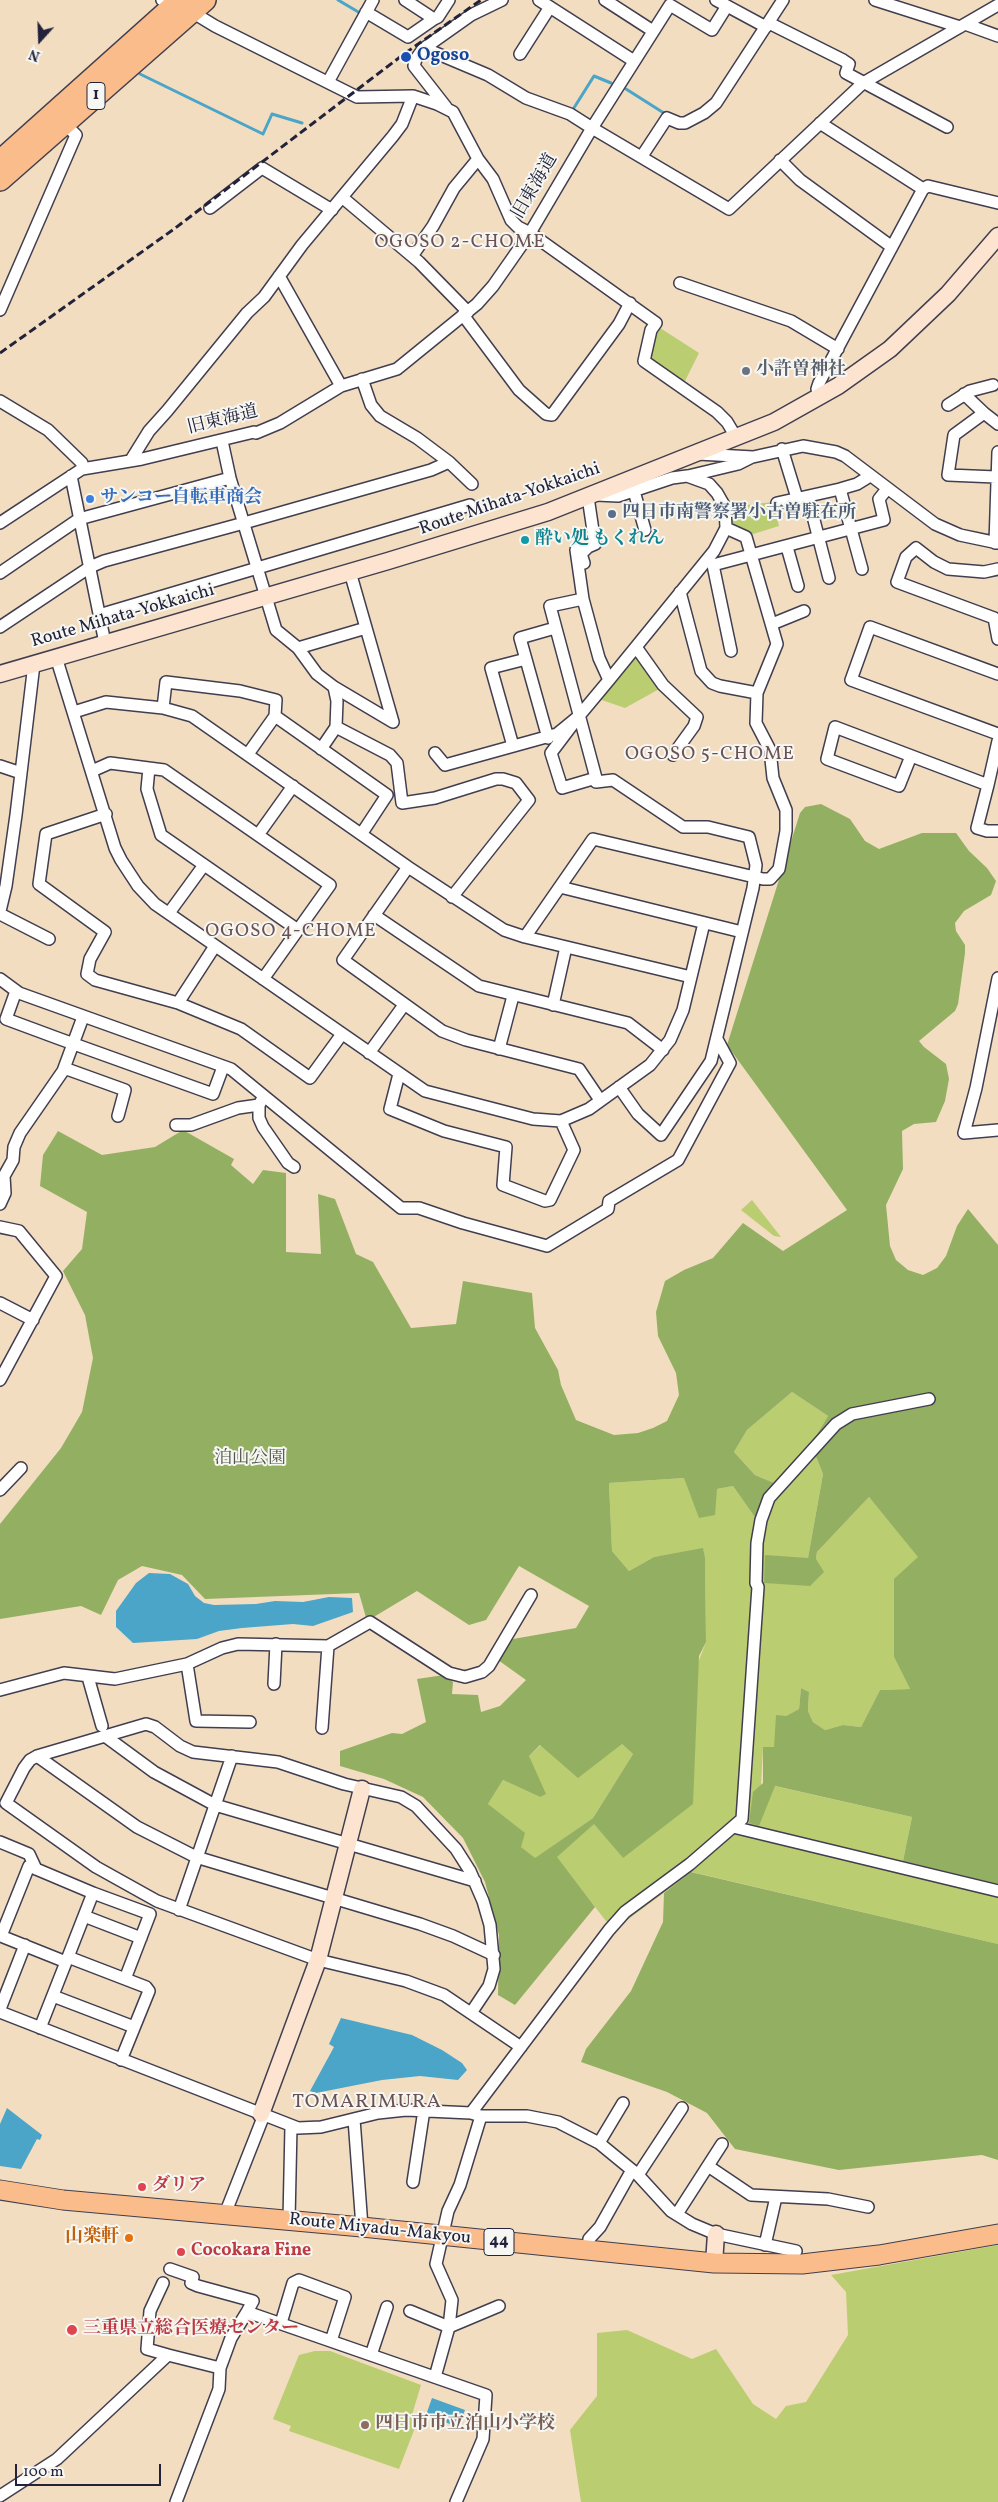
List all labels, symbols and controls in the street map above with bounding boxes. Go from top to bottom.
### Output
north arrow [15,15,65,65]
text: N [27,44,43,65]
place label: Ogoso [417,46,469,68]
marker: Ogoso [399,50,413,64]
road number: 1 [87,82,105,110]
street label: 旧東海道 [509,150,563,224]
district label: OGOSO 2-CHOME [373,233,547,255]
place label: 小許曽神社 [756,360,846,382]
marker: 小許曽神社 [740,365,752,377]
street label: 旧東海道 [185,402,261,440]
street label: Route Mihata-Yokkaichi [417,459,603,541]
place label: サンコー自転車商会 [100,488,262,510]
marker: サンコー自転車商会 [84,493,96,505]
place label: 四日市南警察署小古曽駐在所 [622,503,856,525]
marker: 四日市南警察署小古曽駐在所 [606,508,618,520]
place label: 酔い処 もくれん [535,529,665,551]
marker: 酔い処 もくれん [519,534,531,546]
street label: Route Mihata-Yokkaichi [29,580,217,654]
district label: OGOSO 5-CHOME [623,745,797,767]
district label: OGOSO 4-CHOME [204,922,378,944]
park label: 泊山公園 [214,1449,286,1471]
district label: TOMARIMURA [291,2091,443,2115]
place label: ダリア [152,2176,206,2198]
marker: ダリア [136,2181,148,2193]
street label: Route Miyadu-Makyou [288,2210,472,2250]
place label: 山楽軒 [65,2227,119,2249]
road number: 44 [484,2228,514,2256]
marker: 山楽軒 [123,2232,135,2244]
place label: Cocokara Fine [191,2241,311,2263]
marker: Cocokara Fine [175,2246,187,2258]
place label: 三重県立総合医療センター [83,2319,299,2341]
marker: 三重県立総合医療センター [65,2323,79,2337]
place label: 四日市市立泊山小学校 [375,2414,555,2436]
marker: 四日市市立泊山小学校 [359,2419,371,2431]
scale bar [18,2454,164,2486]
text: 100 m [23,2462,63,2483]

